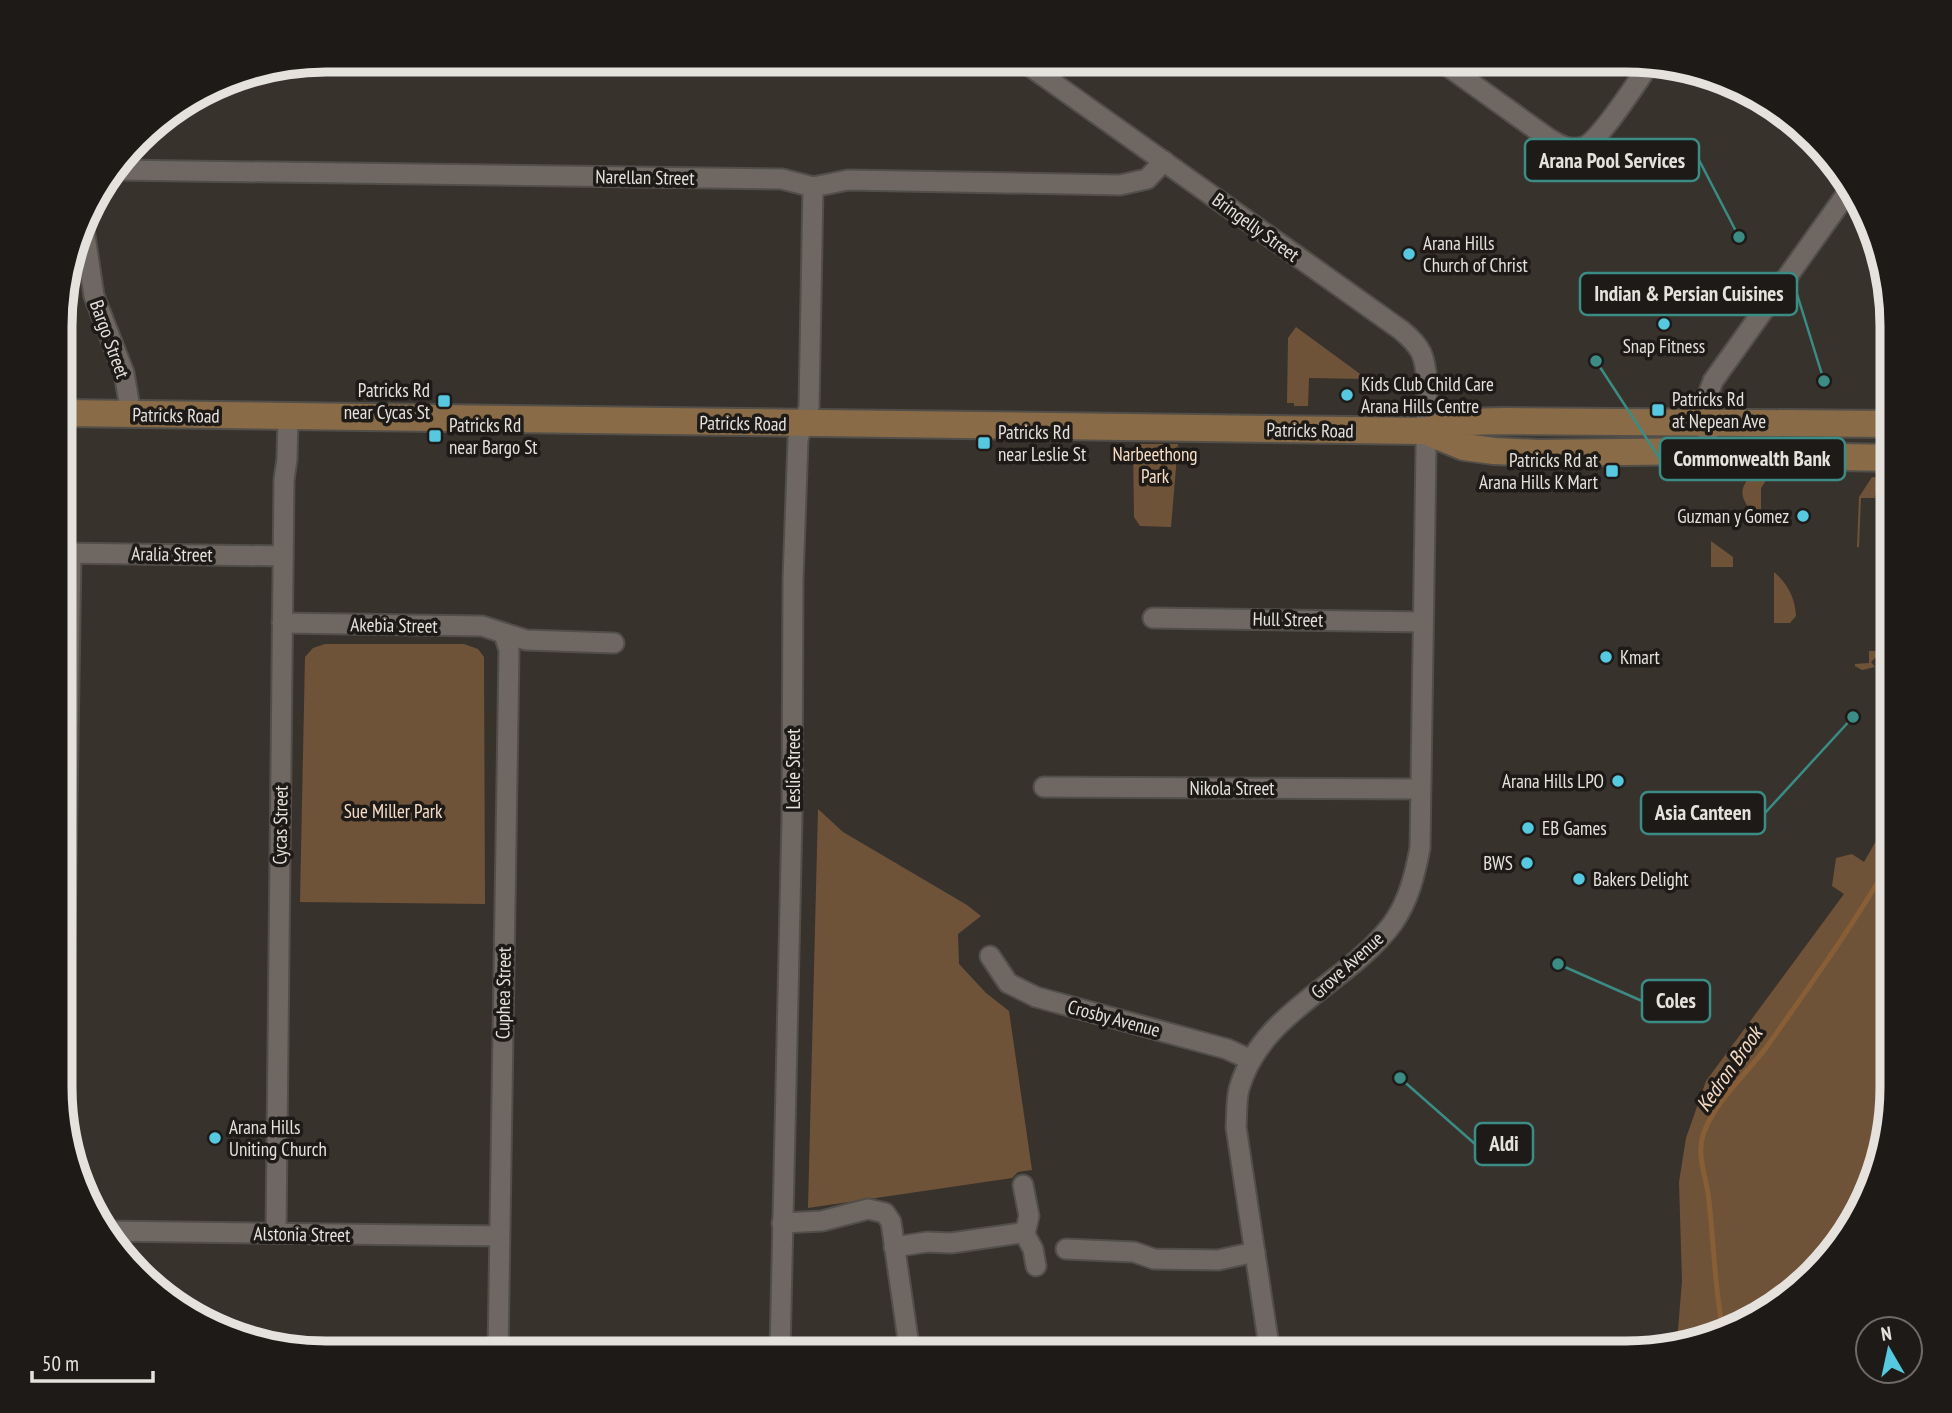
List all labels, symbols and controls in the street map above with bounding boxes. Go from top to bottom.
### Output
callout: Arana Pool Services [1525,139,1699,181]
text: Arana Pool Services [1538,147,1685,174]
street label: Narellan Street [595,164,695,190]
street label: Bringelly Street [1208,187,1305,267]
place label: Arana Hills Church of Christ [1423,231,1528,277]
marker: Arana Hills Church of Christ [1401,246,1417,262]
callout: Indian & Persian Cuisines [1580,273,1797,315]
text: Indian & Persian Cuisines [1594,280,1784,307]
street label: Bargo Street [85,297,135,382]
marker: Snap Fitness [1656,316,1672,332]
place label: Snap Fitness [1623,334,1705,358]
place label: Kids Club Child Care Arana Hills Centre [1361,372,1494,418]
place label: Patricks Rd near Cycas St [344,378,431,424]
marker: Kids Club Child Care Arana Hills Centre [1339,387,1355,403]
place label: Patricks Rd at Nepean Ave [1672,387,1766,433]
marker: Patricks Rd near Cycas St [436,393,452,409]
street label: Patricks Road [132,402,220,428]
marker: Patricks Rd at Nepean Ave [1650,402,1666,418]
street label: Patricks Road [699,410,787,436]
place label: Patricks Rd near Bargo St [449,413,538,459]
street label: Patricks Road [1266,417,1354,443]
place label: Patricks Rd near Leslie St [998,420,1087,466]
marker: Patricks Rd near Bargo St [427,428,443,444]
marker: Patricks Rd near Leslie St [976,435,992,451]
callout: Commonwealth Bank [1660,438,1845,480]
park label: Narbeethong Park [1112,442,1198,488]
text: Commonwealth Bank [1674,445,1831,472]
place label: Patricks Rd at Arana Hills K Mart [1479,448,1599,494]
marker: Patricks Rd at Arana Hills K Mart [1604,463,1620,479]
place label: Guzman y Gomez [1677,504,1789,528]
marker: Guzman y Gomez [1795,508,1811,524]
street label: Aralia Street [131,541,214,567]
street label: Hull Street [1252,606,1324,632]
street label: Akebia Street [350,612,439,638]
place label: Kmart [1620,645,1661,669]
marker: Kmart [1598,649,1614,665]
street label: Leslie Street [781,728,805,810]
place label: Arana Hills LPO [1502,769,1604,793]
marker: Arana Hills LPO [1610,773,1626,789]
street label: Nikola Street [1189,776,1275,800]
street label: Cycas Street [267,784,293,865]
callout: Asia Canteen [1641,792,1765,834]
park label: Sue Miller Park [344,799,443,823]
text: Asia Canteen [1654,799,1751,826]
place label: EB Games [1542,816,1607,840]
marker: EB Games [1520,820,1536,836]
place label: BWS [1483,851,1513,875]
marker: BWS [1519,855,1535,871]
place label: Bakers Delight [1593,867,1689,891]
marker: Bakers Delight [1571,871,1587,887]
street label: Grove Avenue [1306,926,1388,1004]
street label: Cuphea Street [490,946,516,1039]
callout: Coles [1642,980,1710,1022]
text: Coles [1656,987,1696,1014]
street label: Crosby Avenue [1065,994,1163,1042]
water label: Kedron Brook [1690,1019,1770,1117]
place label: Arana Hills Uniting Church [229,1115,327,1161]
callout: Aldi [1475,1123,1533,1165]
marker: Arana Hills Uniting Church [207,1130,223,1146]
text: Aldi [1488,1130,1519,1157]
street label: Alstonia Street [254,1221,351,1247]
north arrow [1854,1315,1924,1385]
text: N [1879,1321,1893,1346]
scale bar [32,1340,152,1384]
text: 50 m [42,1350,79,1377]

